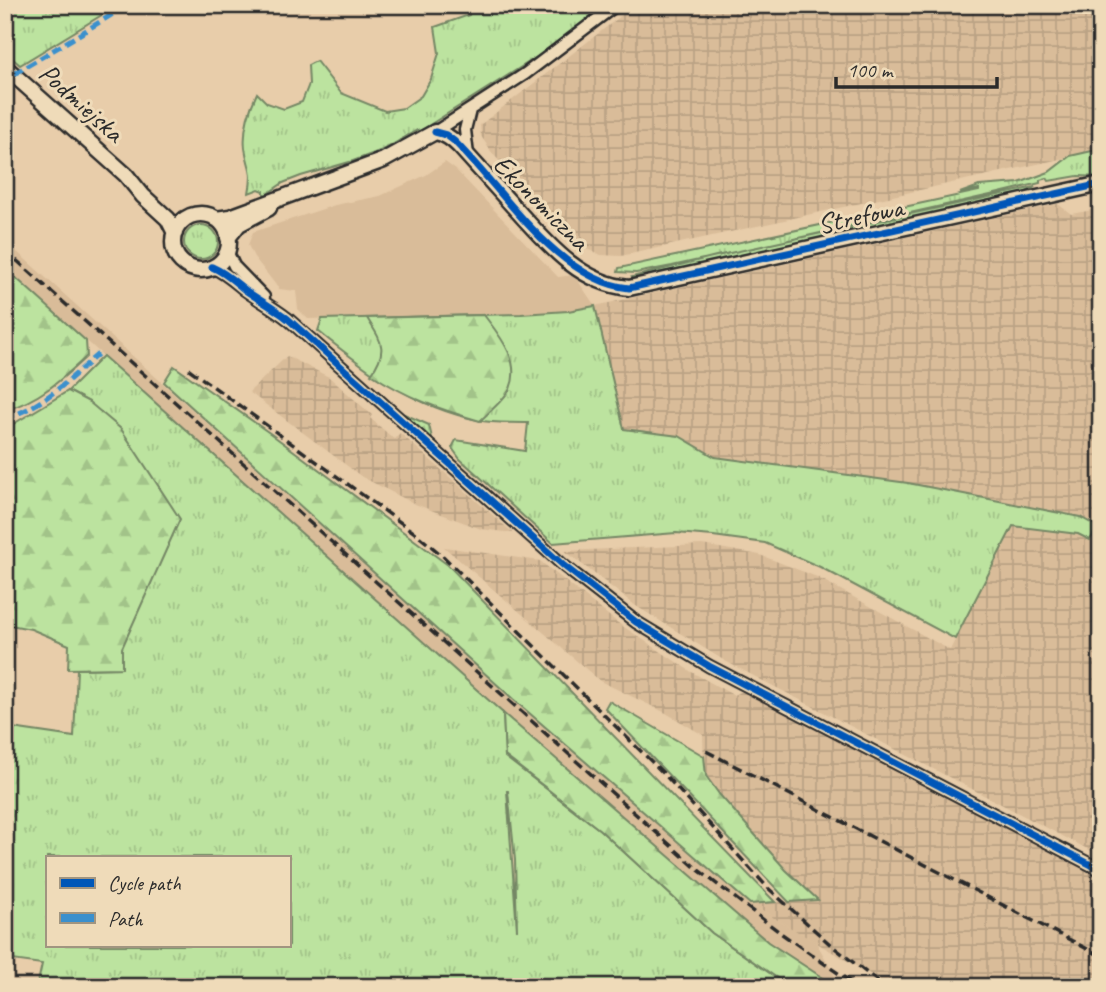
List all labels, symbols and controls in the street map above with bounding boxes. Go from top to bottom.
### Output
scale bar [836,46,998,90]
street label: Podmiejska [32,55,133,151]
text: 100 m [847,57,894,83]
street label: Ekonomiczna [486,147,598,259]
street label: Strefowa [814,189,909,242]
legend [46,856,290,946]
text: Cycle path [108,870,181,896]
text: Path [108,906,144,932]

